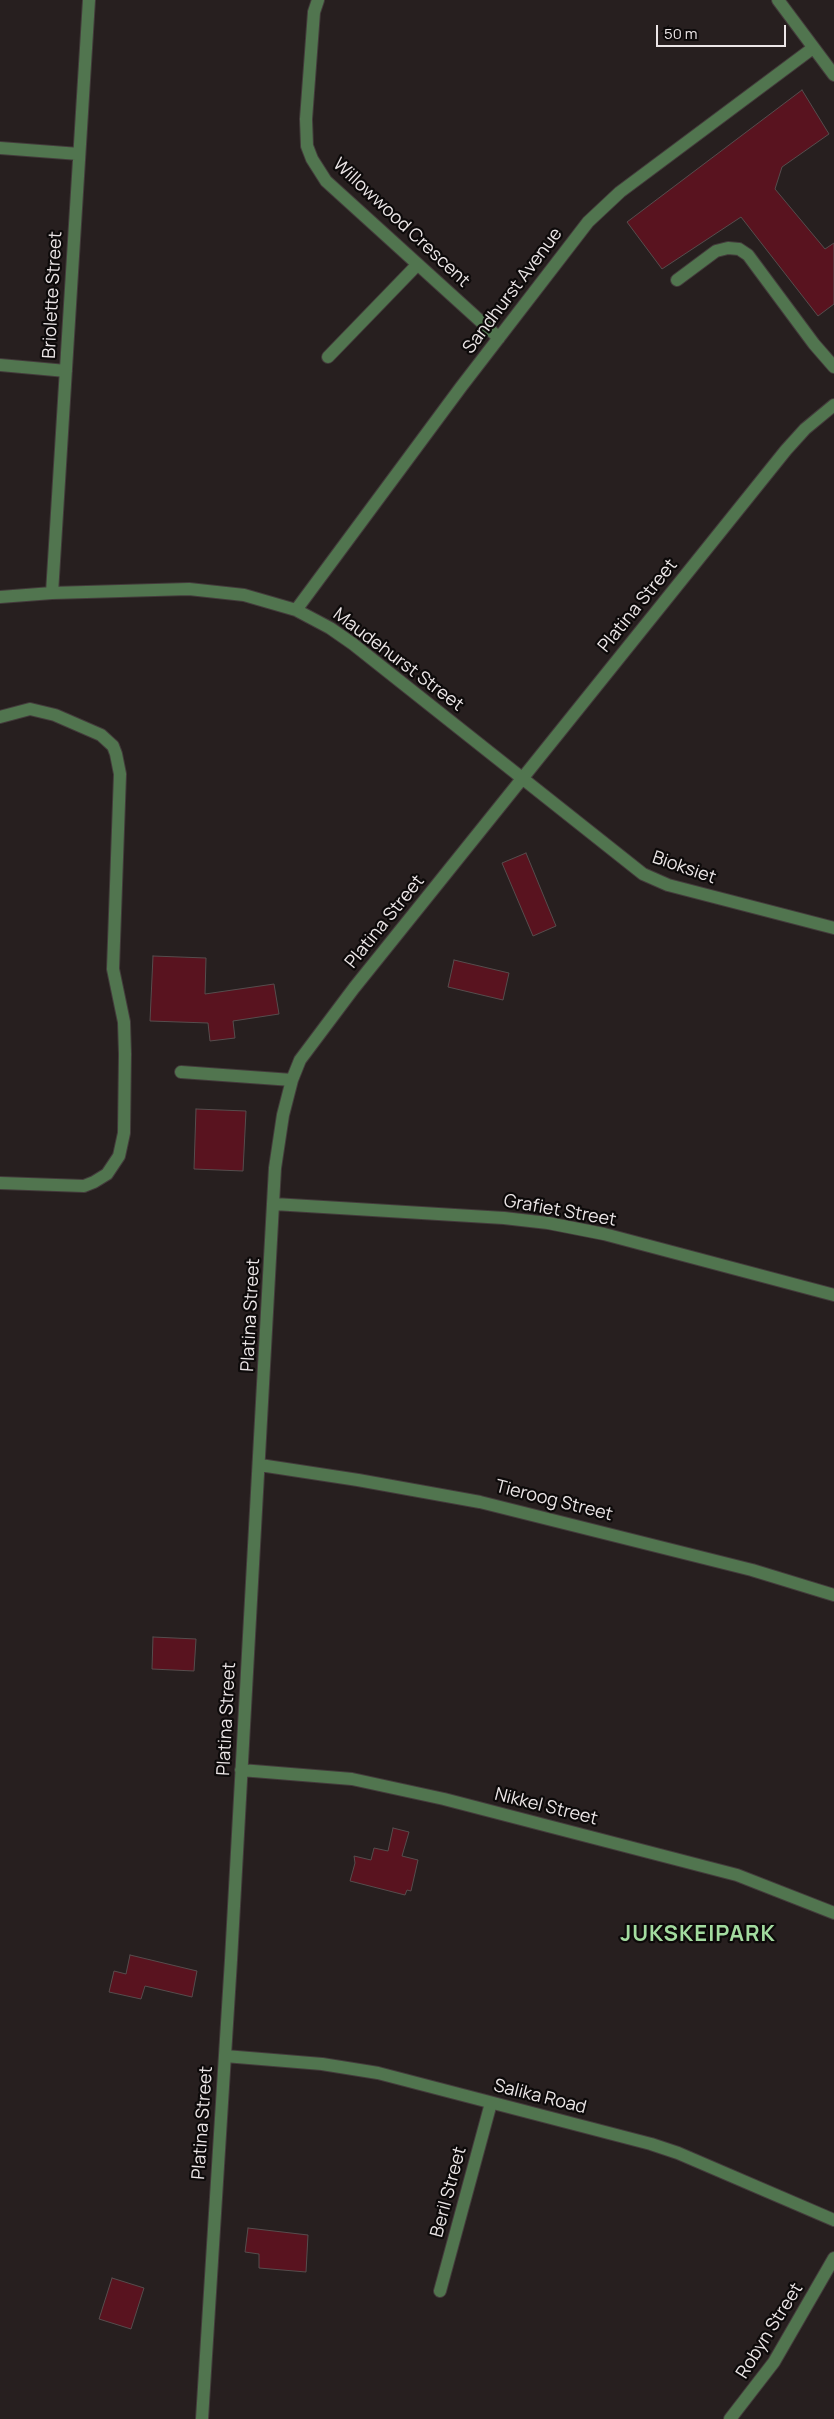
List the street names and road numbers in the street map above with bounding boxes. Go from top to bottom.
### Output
street label: Willowwood Crescent [328,154,474,292]
street label: Sandhurst Avenue [459,224,567,358]
street label: Briolette Street [39,231,67,359]
street label: Platina Street [594,555,682,657]
street label: Maudehurst Street [329,604,467,716]
street label: Bioksiet [649,847,719,889]
street label: Platina Street [341,871,429,973]
street label: Grafiet Street [502,1190,618,1232]
street label: Platina Street [237,1258,265,1372]
street label: Tieroog Street [493,1476,615,1526]
street label: Platina Street [213,1662,241,1776]
street label: Nikkel Street [492,1784,600,1830]
street label: Platina Street [188,2066,218,2180]
street label: Salika Road [491,2075,589,2119]
street label: Beril Street [427,2144,471,2240]
street label: Robyn Street [732,2279,808,2383]

